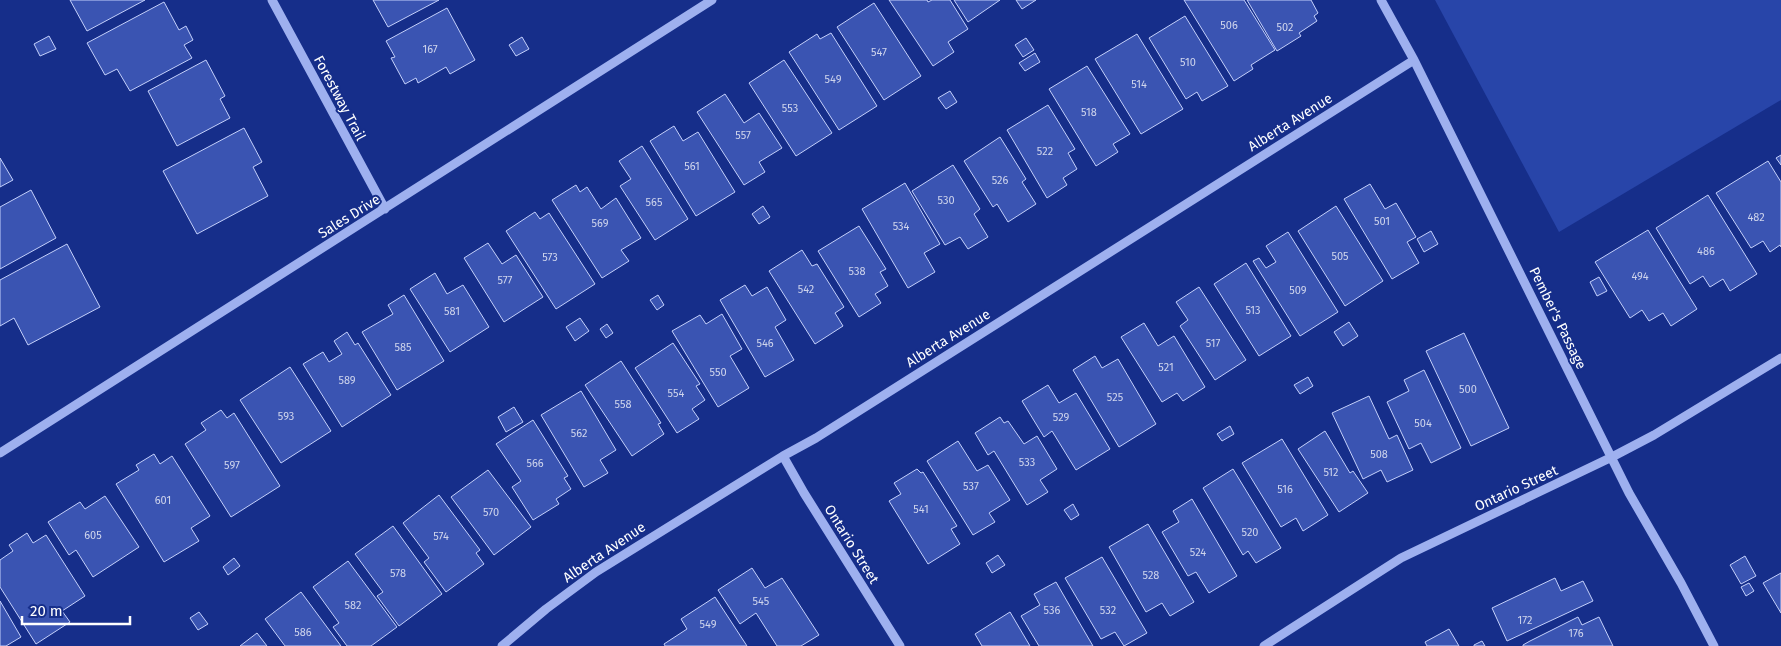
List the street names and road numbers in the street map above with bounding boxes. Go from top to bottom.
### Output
street label: Forestway Trail [310,53,369,144]
street label: Alberta Avenue [1245,90,1336,155]
street label: Sales Drive [315,191,383,242]
street label: Pember's Passage [1525,264,1590,372]
street label: Alberta Avenue [903,306,994,371]
street label: Ontario Street [1472,461,1561,515]
street label: Ontario Street [821,502,883,588]
street label: Alberta Avenue [560,518,649,586]

